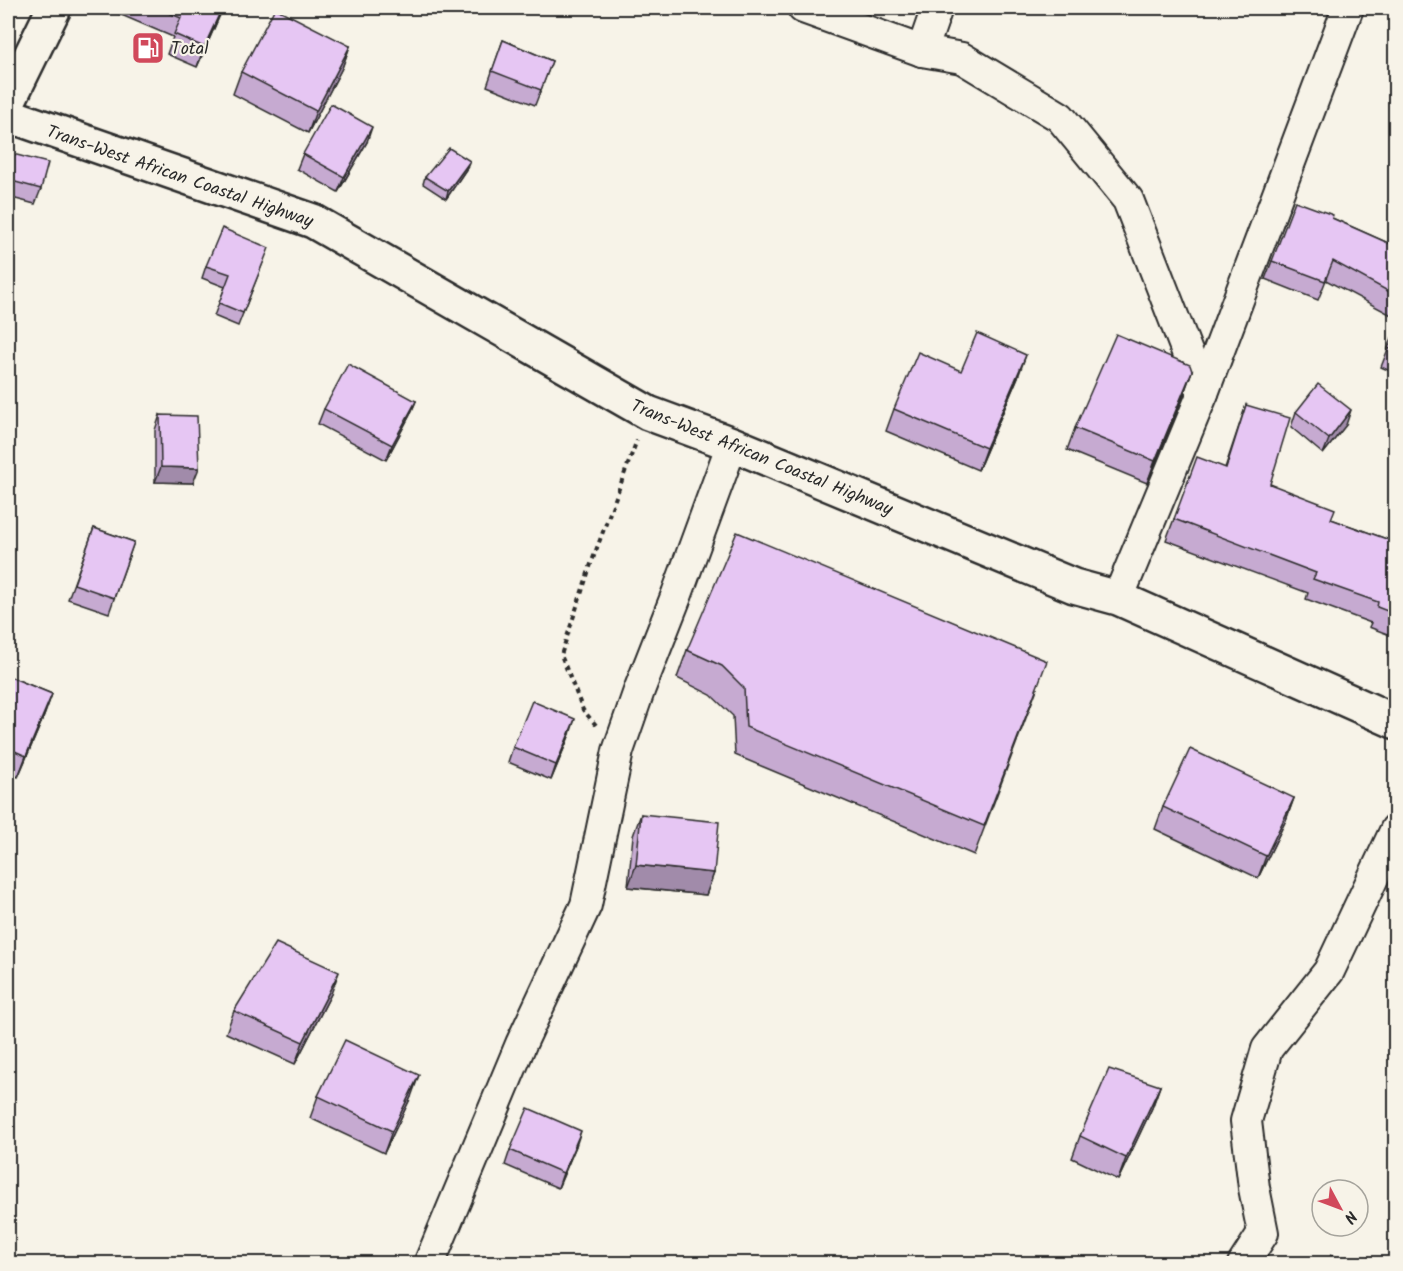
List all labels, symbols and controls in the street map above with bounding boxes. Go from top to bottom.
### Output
fuel station icon: Total [130,30,166,66]
place label: Total [171,35,209,64]
street label: Trans-West African Coastal Highway [42,118,317,237]
street label: Trans-West African Coastal Highway [626,392,897,525]
north arrow [1310,1178,1370,1238]
text: N [1337,1205,1363,1229]

